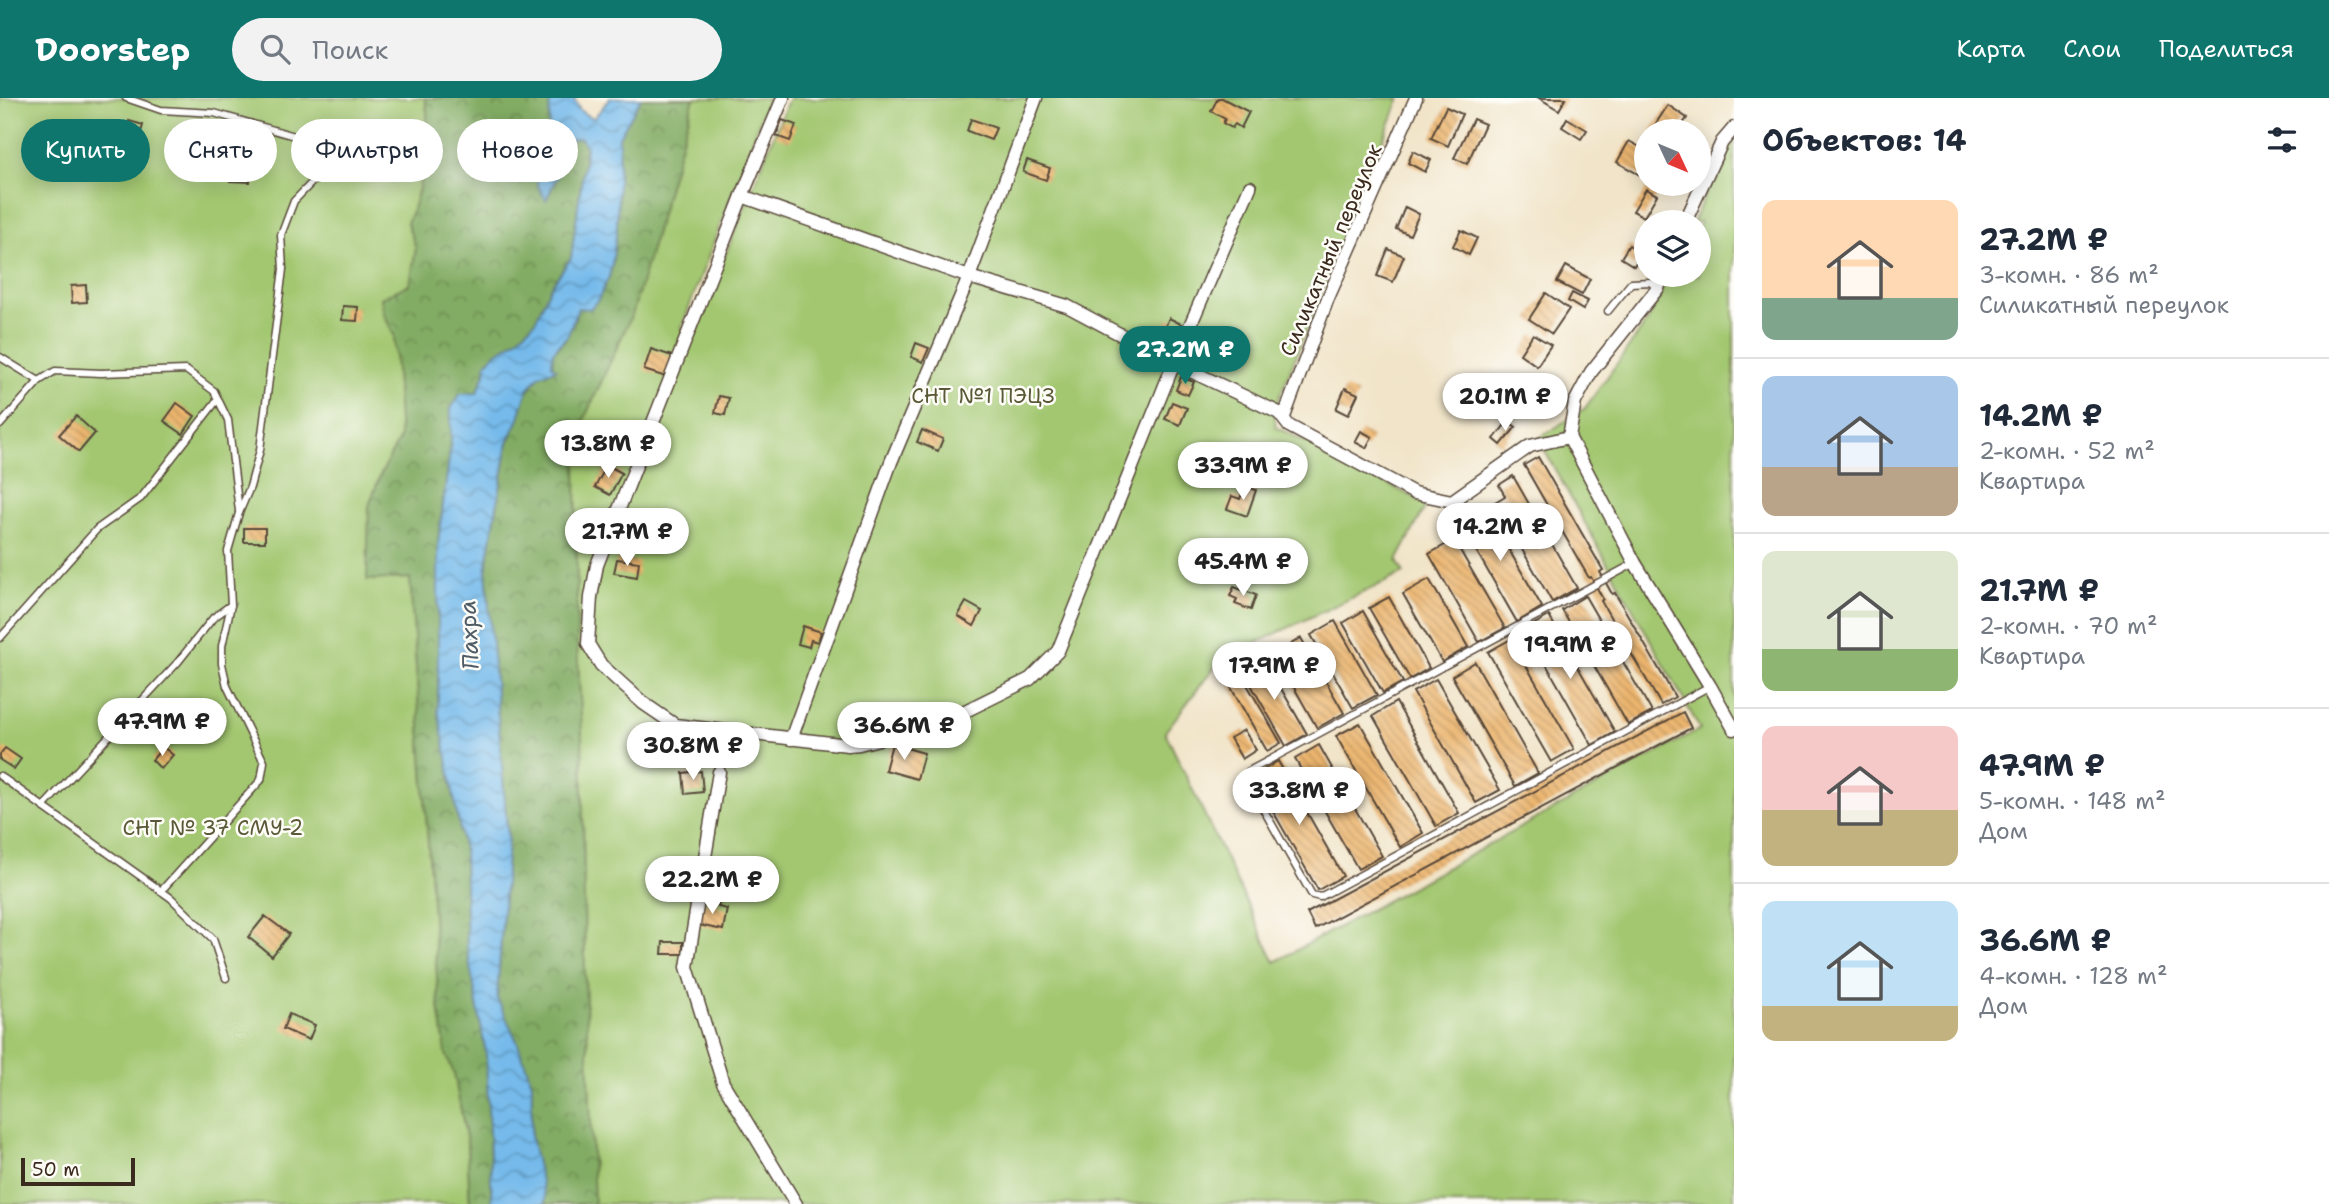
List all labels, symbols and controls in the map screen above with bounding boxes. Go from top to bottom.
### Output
search box [232,18,722,81]
text: Doorstep [35,27,190,72]
icon: search [256,30,294,68]
text: Поиск [312,32,388,67]
text: Карта [1957,33,2025,65]
text: Слои [2063,33,2121,65]
text: Поделиться [2159,33,2294,65]
chip: Купить [21,119,150,182]
chip: Снять [164,119,277,182]
chip: Фильтры [291,119,443,182]
chip: Новое [457,119,578,182]
north arrow [1634,119,1712,196]
map controls [1634,119,1711,287]
text: Объектов: 14 [1762,120,1967,161]
icon: filters [2263,121,2301,159]
street label: Силикатный переулок [1274,139,1388,361]
button: layers [1634,210,1711,287]
text: 27.2M ₽ [1979,219,2108,260]
icon: home [1818,228,1902,312]
text: 3-комн. · 86 m² [1979,260,2159,290]
text: Силикатный переулок [1979,290,2229,320]
pin: 27.2M ₽ [1120,327,1250,386]
text: 27.2M ₽ [1135,334,1235,364]
pin: 20.1M ₽ [1440,374,1570,433]
text: 20.1M ₽ [1459,381,1551,411]
park label: СНТ №1 ПЭЦЗ [911,382,1055,410]
text: 14.2M ₽ [1979,395,2103,436]
icon: home [1818,404,1902,488]
pin: 13.8M ₽ [543,420,673,480]
text: 13.8M ₽ [560,428,656,458]
text: 2-комн. · 52 m² [1979,436,2155,466]
pin: 33.9M ₽ [1178,442,1308,502]
text: 33.9M ₽ [1194,450,1292,480]
text: Квартира [1979,466,2085,496]
pin: 14.2M ₽ [1435,504,1565,563]
pin: 21.7M ₽ [562,508,692,568]
text: 14.2M ₽ [1453,511,1547,541]
text: 21.7M ₽ [581,516,673,546]
pin: 45.4M ₽ [1178,538,1308,598]
text: 45.4M ₽ [1194,546,1292,576]
text: 21.7M ₽ [1979,570,2099,611]
icon: home [1818,579,1902,663]
water label: Пахра [452,600,486,670]
text: 2-комн. · 70 m² [1979,611,2158,641]
pin: 19.9M ₽ [1505,622,1635,681]
text: 19.9M ₽ [1523,629,1617,659]
text: Квартира [1979,641,2085,671]
pin: 17.9M ₽ [1209,642,1339,702]
text: 17.9M ₽ [1228,650,1320,680]
pin: 47.9M ₽ [97,698,227,758]
pin: 36.6M ₽ [839,702,969,762]
text: 47.9M ₽ [114,706,210,736]
text: 36.6M ₽ [853,710,955,740]
pin: 30.8M ₽ [628,722,758,782]
text: 30.8M ₽ [643,730,743,760]
text: 47.9M ₽ [1979,745,2105,786]
icon: home [1818,754,1902,838]
pin: 33.8M ₽ [1234,768,1364,827]
text: 33.8M ₽ [1249,775,1349,805]
text: 5-комн. · 148 m² [1979,786,2166,816]
park label: СНТ № 37 СМУ-2 [123,814,303,842]
text: Дом [1979,816,2028,846]
pin: 22.2M ₽ [647,856,777,916]
text: 22.2M ₽ [661,864,763,894]
text: 36.6M ₽ [1979,920,2111,961]
icon: home [1818,929,1902,1013]
text: 4-комн. · 128 m² [1979,961,2167,991]
text: Дом [1979,991,2028,1021]
scale bar [21,1155,135,1187]
text: 50 m [32,1157,80,1182]

